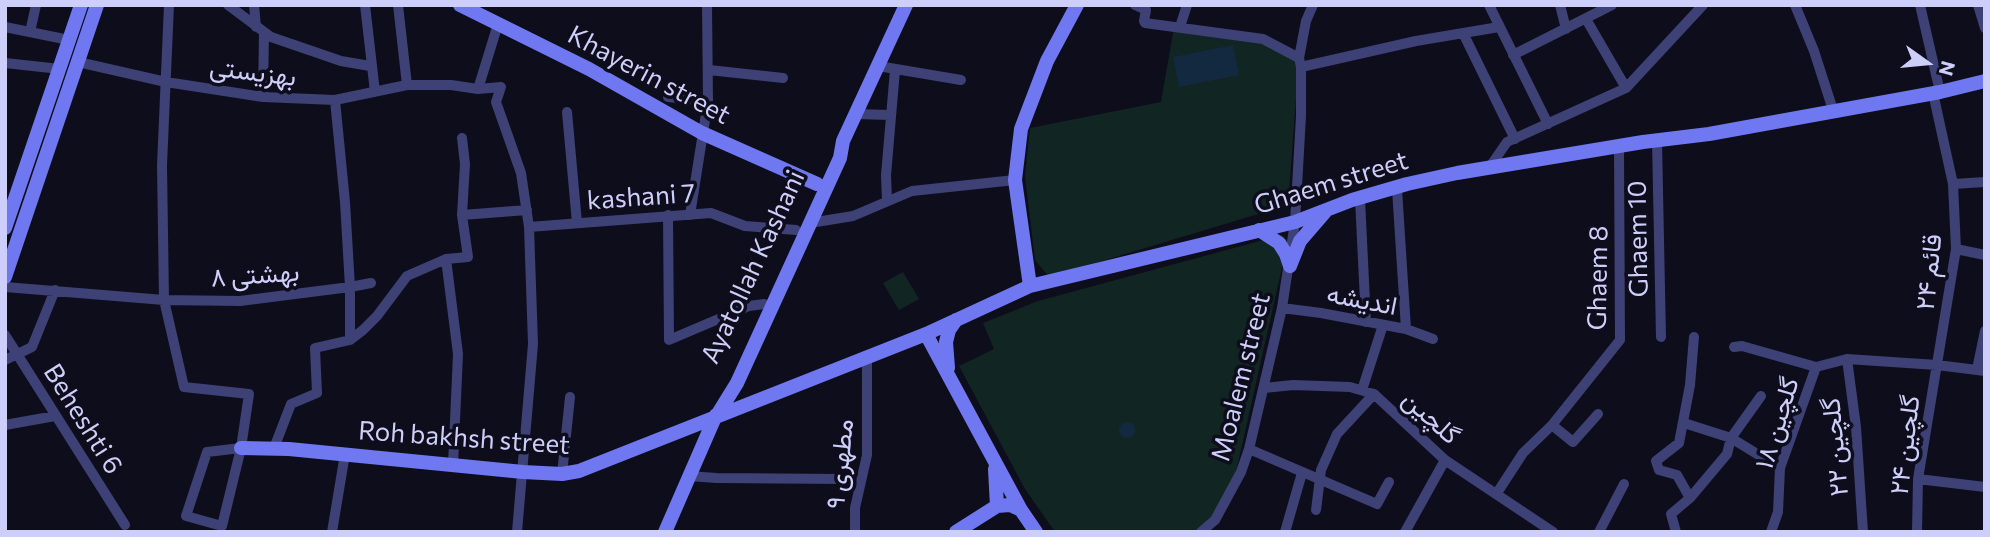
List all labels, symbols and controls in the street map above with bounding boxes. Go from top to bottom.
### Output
street label: Khayerin street [562,19,736,131]
north arrow [1892,28,1962,98]
street label: بهزیستی [208,51,298,93]
text: N [1935,59,1961,78]
street label: Ghaem street [1250,145,1412,221]
street label: Ayatollah Kashani [695,166,811,368]
street label: kashani 7 [586,178,696,216]
street label: Ghaem 10 [1621,180,1655,298]
street label: Ghaem 8 [1581,225,1615,331]
street label: قائم ۲۴ [1909,232,1949,312]
street label: بهشتی ۸ [209,256,301,294]
street label: اندیشه [1324,278,1400,322]
street label: Moalem street [1205,290,1277,464]
street label: Beheshti 6 [37,358,129,480]
street label: گلچین ۱۸ [1748,373,1806,473]
street label: گلچین [1396,383,1466,451]
street label: گلچین ۲۴ [1883,393,1927,497]
street label: گلچین ۲۲ [1815,396,1855,498]
street label: Roh bakhsh street [357,415,571,461]
street label: مطهری ۹ [820,417,860,511]

